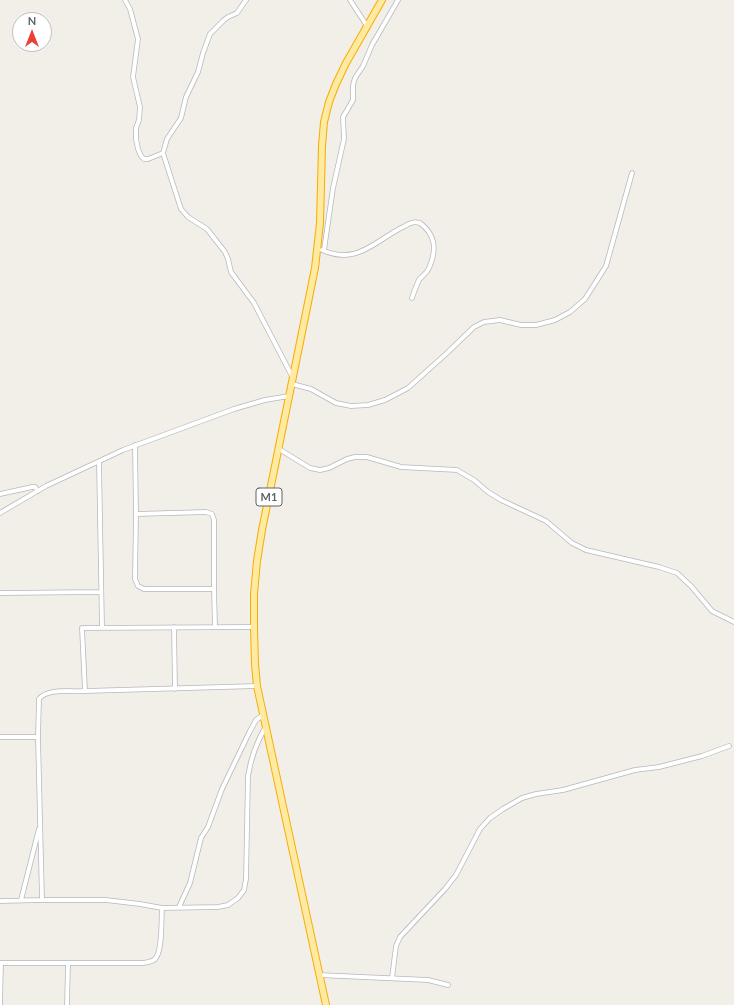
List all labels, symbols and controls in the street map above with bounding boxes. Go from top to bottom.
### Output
north arrow [12,12,52,52]
text: N [28,14,36,27]
road number: M1 [256,488,282,506]

